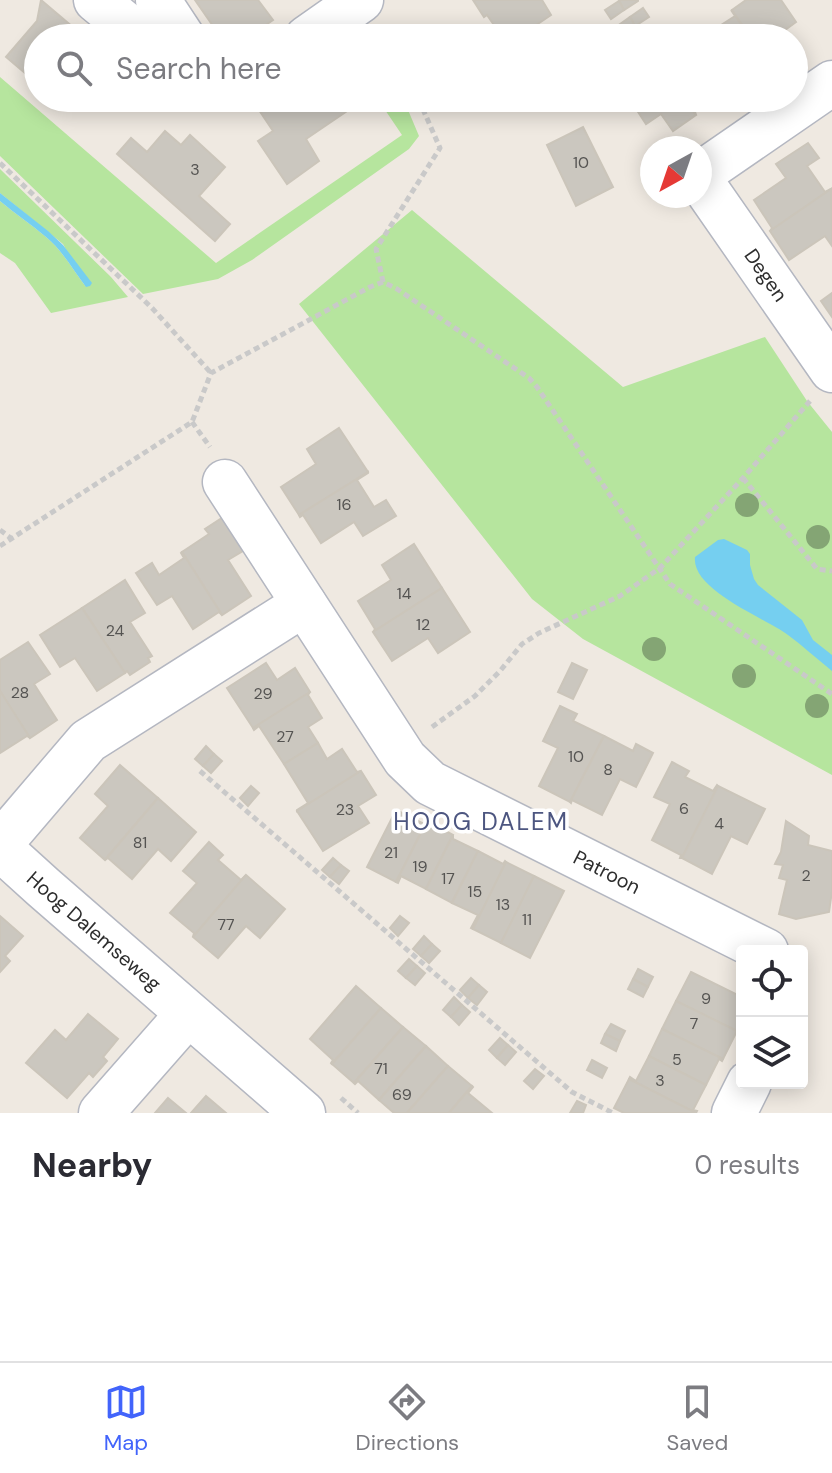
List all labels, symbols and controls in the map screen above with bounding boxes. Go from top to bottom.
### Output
search box [24,24,808,112]
icon: search [52,46,96,90]
text: Search here [116,49,282,88]
north arrow [640,136,712,208]
house number: 10 [573,152,589,173]
house number: 3 [190,159,200,180]
street label: Degen [739,244,793,306]
house number: 16 [336,494,352,515]
house number: 14 [397,583,412,604]
house number: 12 [416,614,430,635]
house number: 24 [106,620,125,641]
house number: 28 [11,682,29,703]
house number: 29 [253,683,273,704]
house number: 27 [276,726,294,747]
house number: 10 [568,746,584,767]
house number: 8 [603,759,613,780]
house number: 6 [679,798,689,819]
house number: 23 [336,799,354,820]
district label: HOOG DALEM [393,806,569,837]
house number: 4 [714,813,724,834]
house number: 81 [133,832,147,853]
house number: 21 [384,842,398,863]
street label: Patroon [569,844,645,900]
house number: 19 [412,856,428,877]
street label: Hoog Dalemseweg [21,865,167,997]
house number: 2 [801,865,811,886]
house number: 17 [441,868,455,889]
house number: 15 [468,881,482,902]
house number: 13 [496,894,510,915]
house number: 11 [522,909,532,930]
house number: 77 [217,914,235,935]
map controls [736,945,808,1089]
button: locate [736,945,808,1017]
house number: 9 [701,988,711,1009]
house number: 7 [690,1013,698,1034]
button: layers [736,1017,808,1089]
house number: 5 [672,1049,682,1070]
house number: 71 [374,1058,388,1079]
house number: 3 [655,1070,665,1091]
house number: 69 [392,1084,412,1105]
text: Nearby [32,1143,152,1188]
text: 0 results [694,1148,800,1182]
tab: Map [104,1380,148,1457]
tab: Directions [356,1380,459,1457]
tab: Saved [667,1380,728,1457]

